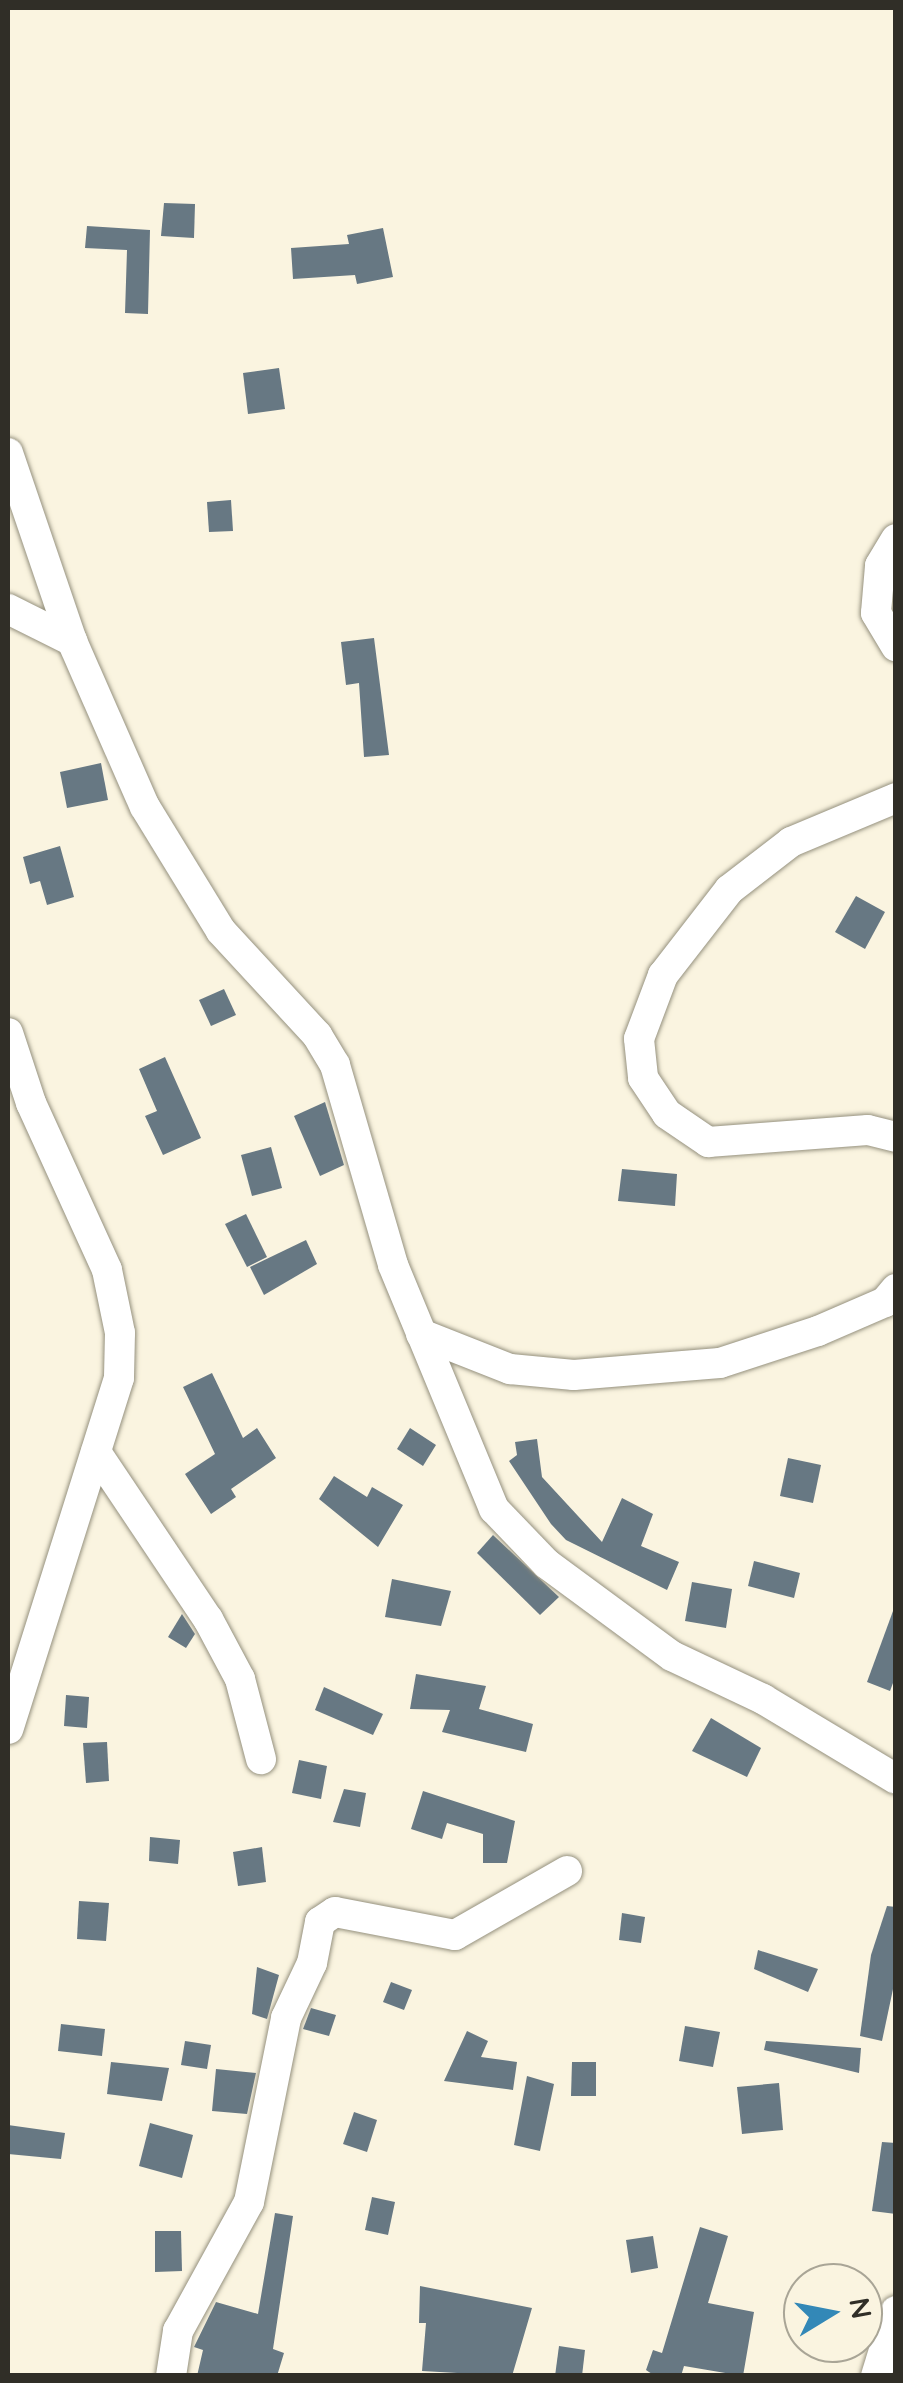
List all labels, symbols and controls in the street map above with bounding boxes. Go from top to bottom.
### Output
north arrow [783,2263,883,2363]
text: N [842,2295,880,2321]

